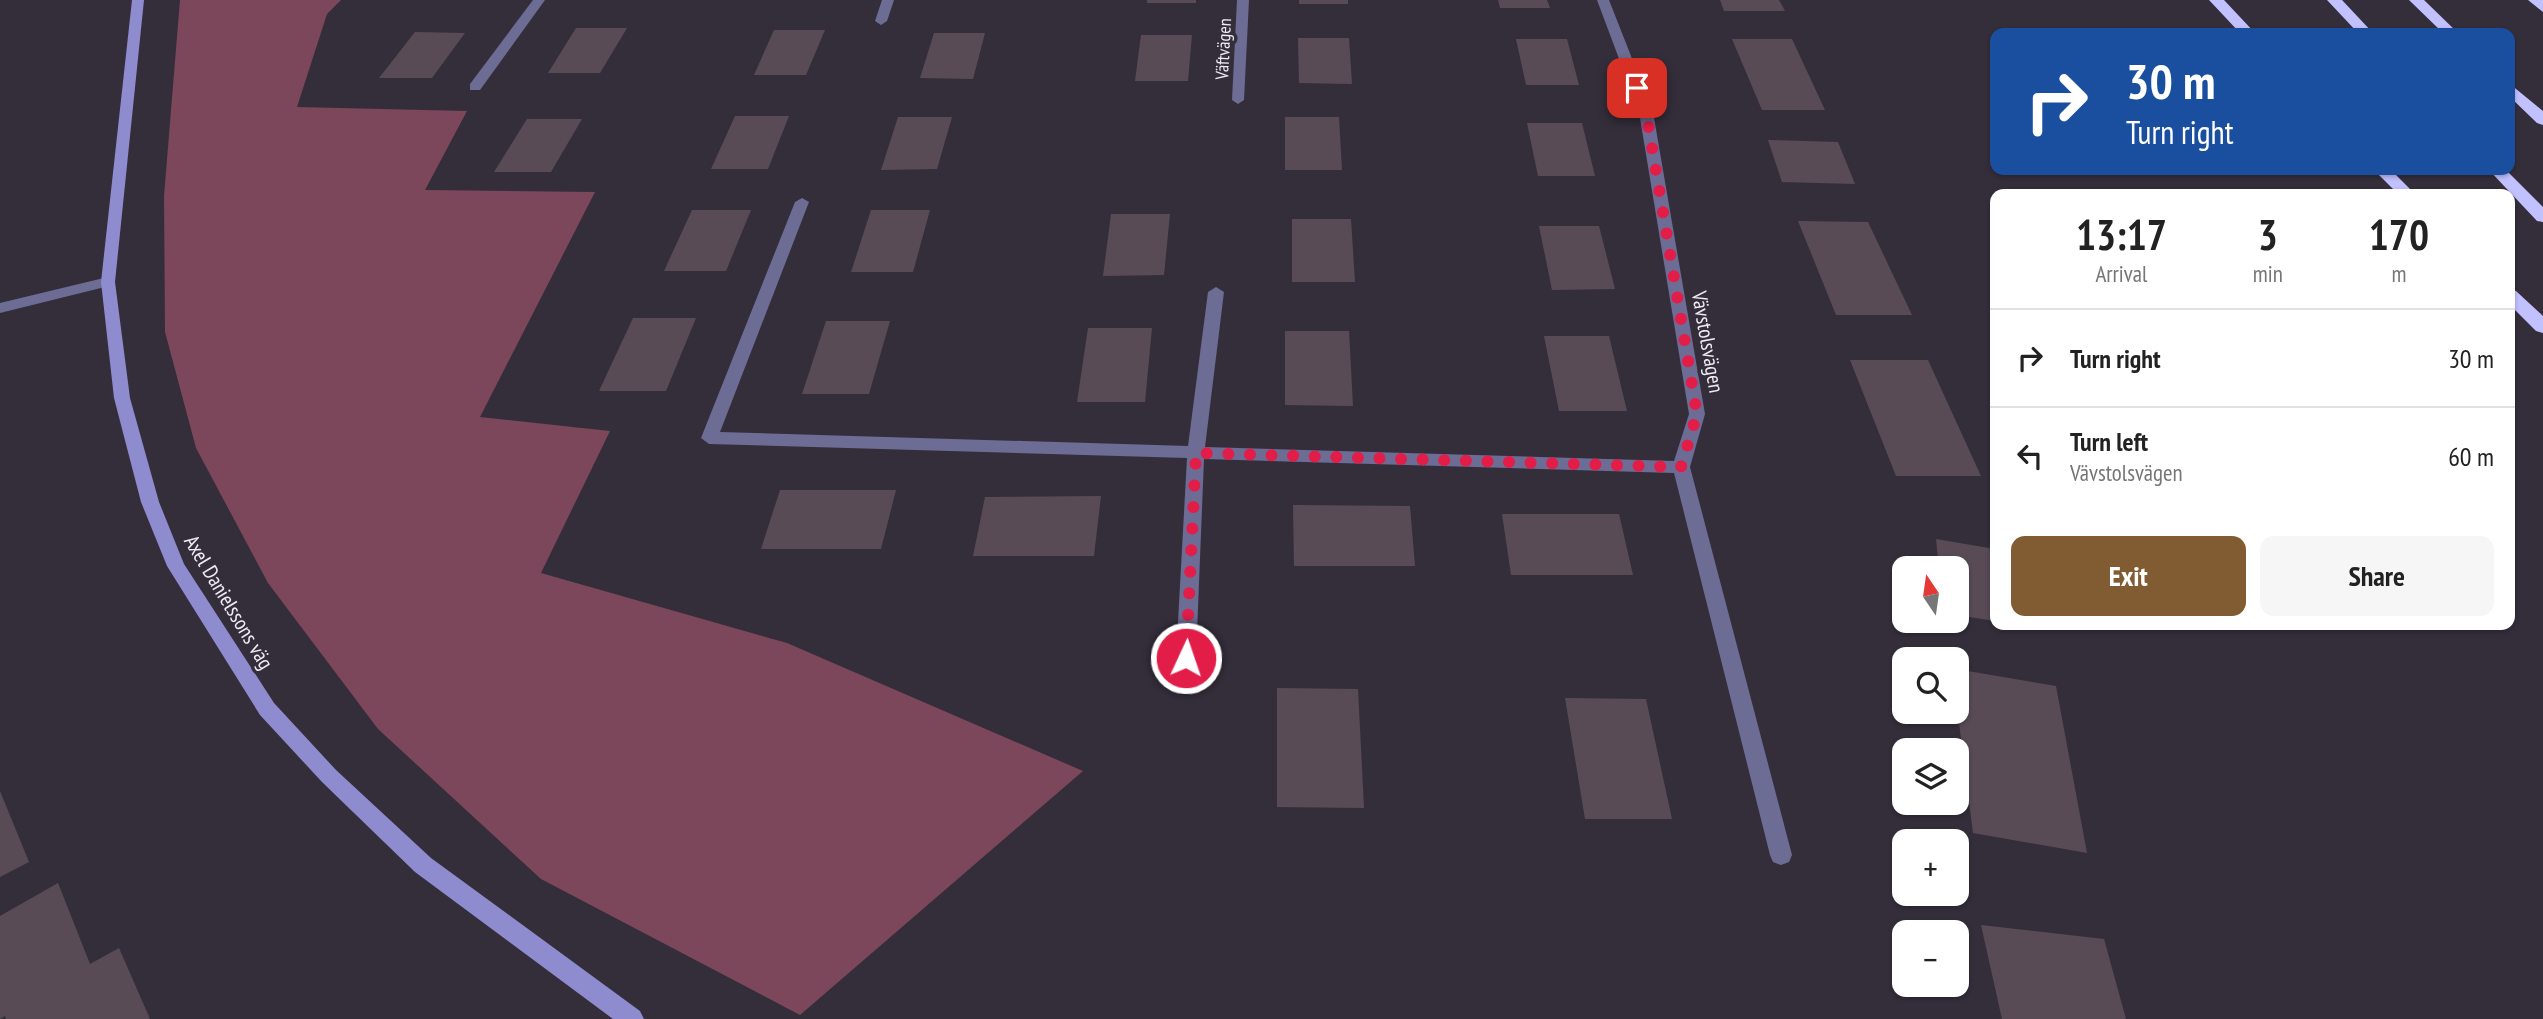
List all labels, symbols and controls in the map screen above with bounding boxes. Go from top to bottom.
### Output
street label: Väftvägen [1210,18,1236,81]
text: 30 m [2126,49,2215,113]
icon: right [2011,56,2102,147]
pin [1607,58,1667,118]
icon: arrive [1618,69,1656,107]
text: Turn right [2126,111,2234,153]
text: 13:17 [2076,207,2167,262]
text: 3 [2258,207,2278,262]
text: 170 [2369,207,2429,262]
text: Arrival [2095,259,2147,288]
text: min [2253,259,2283,288]
text: m [2391,259,2406,288]
street label: Vävstolsvägen [1686,288,1730,395]
icon: right [2011,339,2049,377]
text: Turn right [2070,342,2161,375]
text: 30 m [2448,342,2494,375]
text: Turn left [2070,425,2148,458]
icon: left [2011,437,2049,475]
text: 60 m [2448,440,2494,473]
text: Vävstolsvägen [2070,458,2183,487]
street label: Axel Danielssons väg [178,530,280,674]
button: Exit [2011,536,2246,616]
button: Share [2260,536,2494,616]
north arrow [1892,556,1969,634]
map controls [1892,556,1969,997]
position arrow [1149,621,1223,695]
button: search [1892,647,1969,724]
button: layers [1892,738,1969,815]
button: + [1892,829,1969,906]
button: − [1892,920,1969,997]

